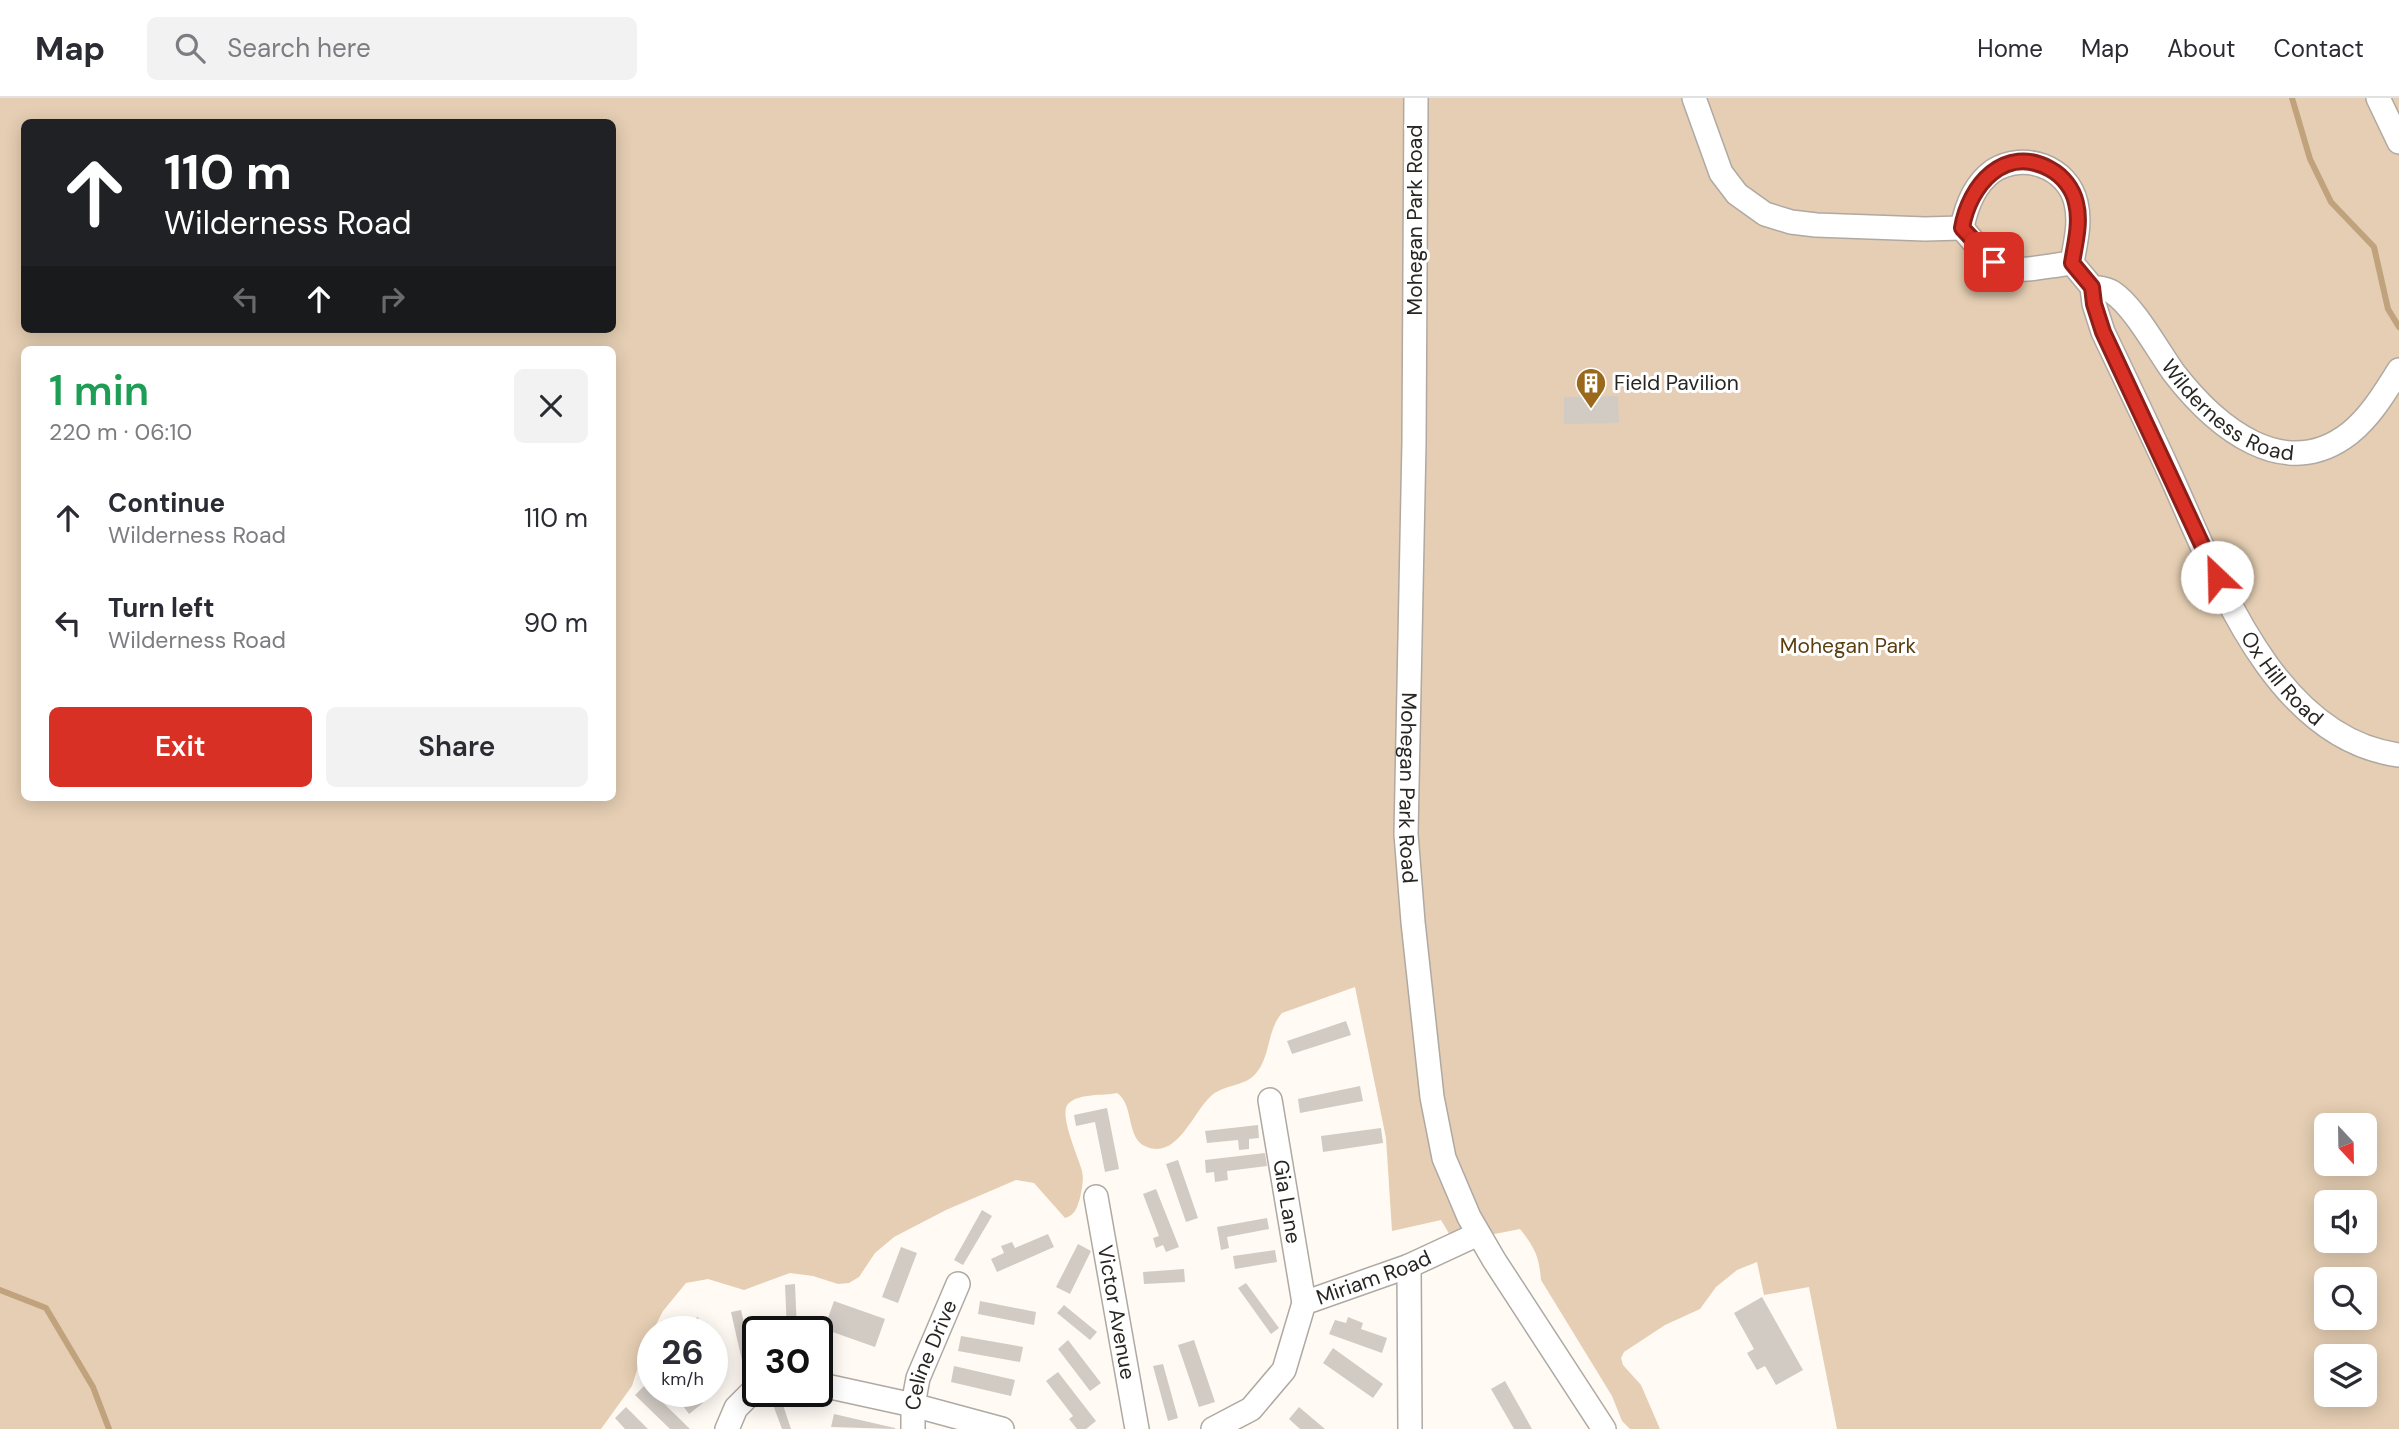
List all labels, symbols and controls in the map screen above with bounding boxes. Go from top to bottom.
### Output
search box [147,17,637,80]
text: Map [35,27,105,70]
icon: search [171,29,209,67]
text: Search here [227,31,371,65]
text: Home [1977,33,2043,64]
text: Map [2081,33,2129,64]
text: About [2167,33,2236,64]
text: Contact [2274,33,2364,64]
street label: Mohegan Park Road [1401,125,1429,315]
text: 110 m [164,140,292,204]
icon: ahead [49,147,140,238]
text: Wilderness Road [164,202,412,244]
pin [1964,232,2024,292]
icon: arrive [1975,243,2013,281]
icon: left [227,280,265,318]
icon: ahead [300,280,338,318]
icon: right [373,280,411,318]
street label: Wilderness Road [2155,354,2295,467]
text: 1 min [49,363,149,418]
building icon: Field Pavilion [1574,366,1608,410]
button: close [514,369,588,443]
place label: Field Pavilion [1614,369,1739,397]
text: 220 m · 06:10 [49,417,192,447]
text: Continue [108,486,225,520]
icon: ahead [49,499,87,537]
text: 110 m [524,501,588,535]
text: Wilderness Road [108,520,286,550]
position arrow [2180,540,2254,614]
text: Turn left [108,591,215,625]
icon: left [49,604,87,642]
text: 90 m [524,606,588,640]
text: Wilderness Road [108,625,286,655]
street label: Ox Hill Road [2234,626,2329,732]
park label: Mohegan Park [1780,632,1917,660]
street label: Mohegan Park Road [1392,692,1424,884]
button: Exit [49,707,312,787]
button: Share [326,707,588,787]
north arrow [2314,1113,2376,1176]
map controls [2314,1113,2377,1407]
street label: Gia Lane [1266,1158,1308,1246]
button: sound [2314,1190,2377,1253]
street label: Victor Avenue [1091,1243,1142,1382]
street label: Miriam Road [1312,1244,1436,1312]
button: search [2314,1267,2377,1330]
street label: Celine Drive [898,1296,964,1413]
speed limit sign: 30 [742,1316,833,1407]
text: 26 [661,1329,704,1375]
button: layers [2314,1344,2377,1407]
text: km/h [661,1367,704,1391]

